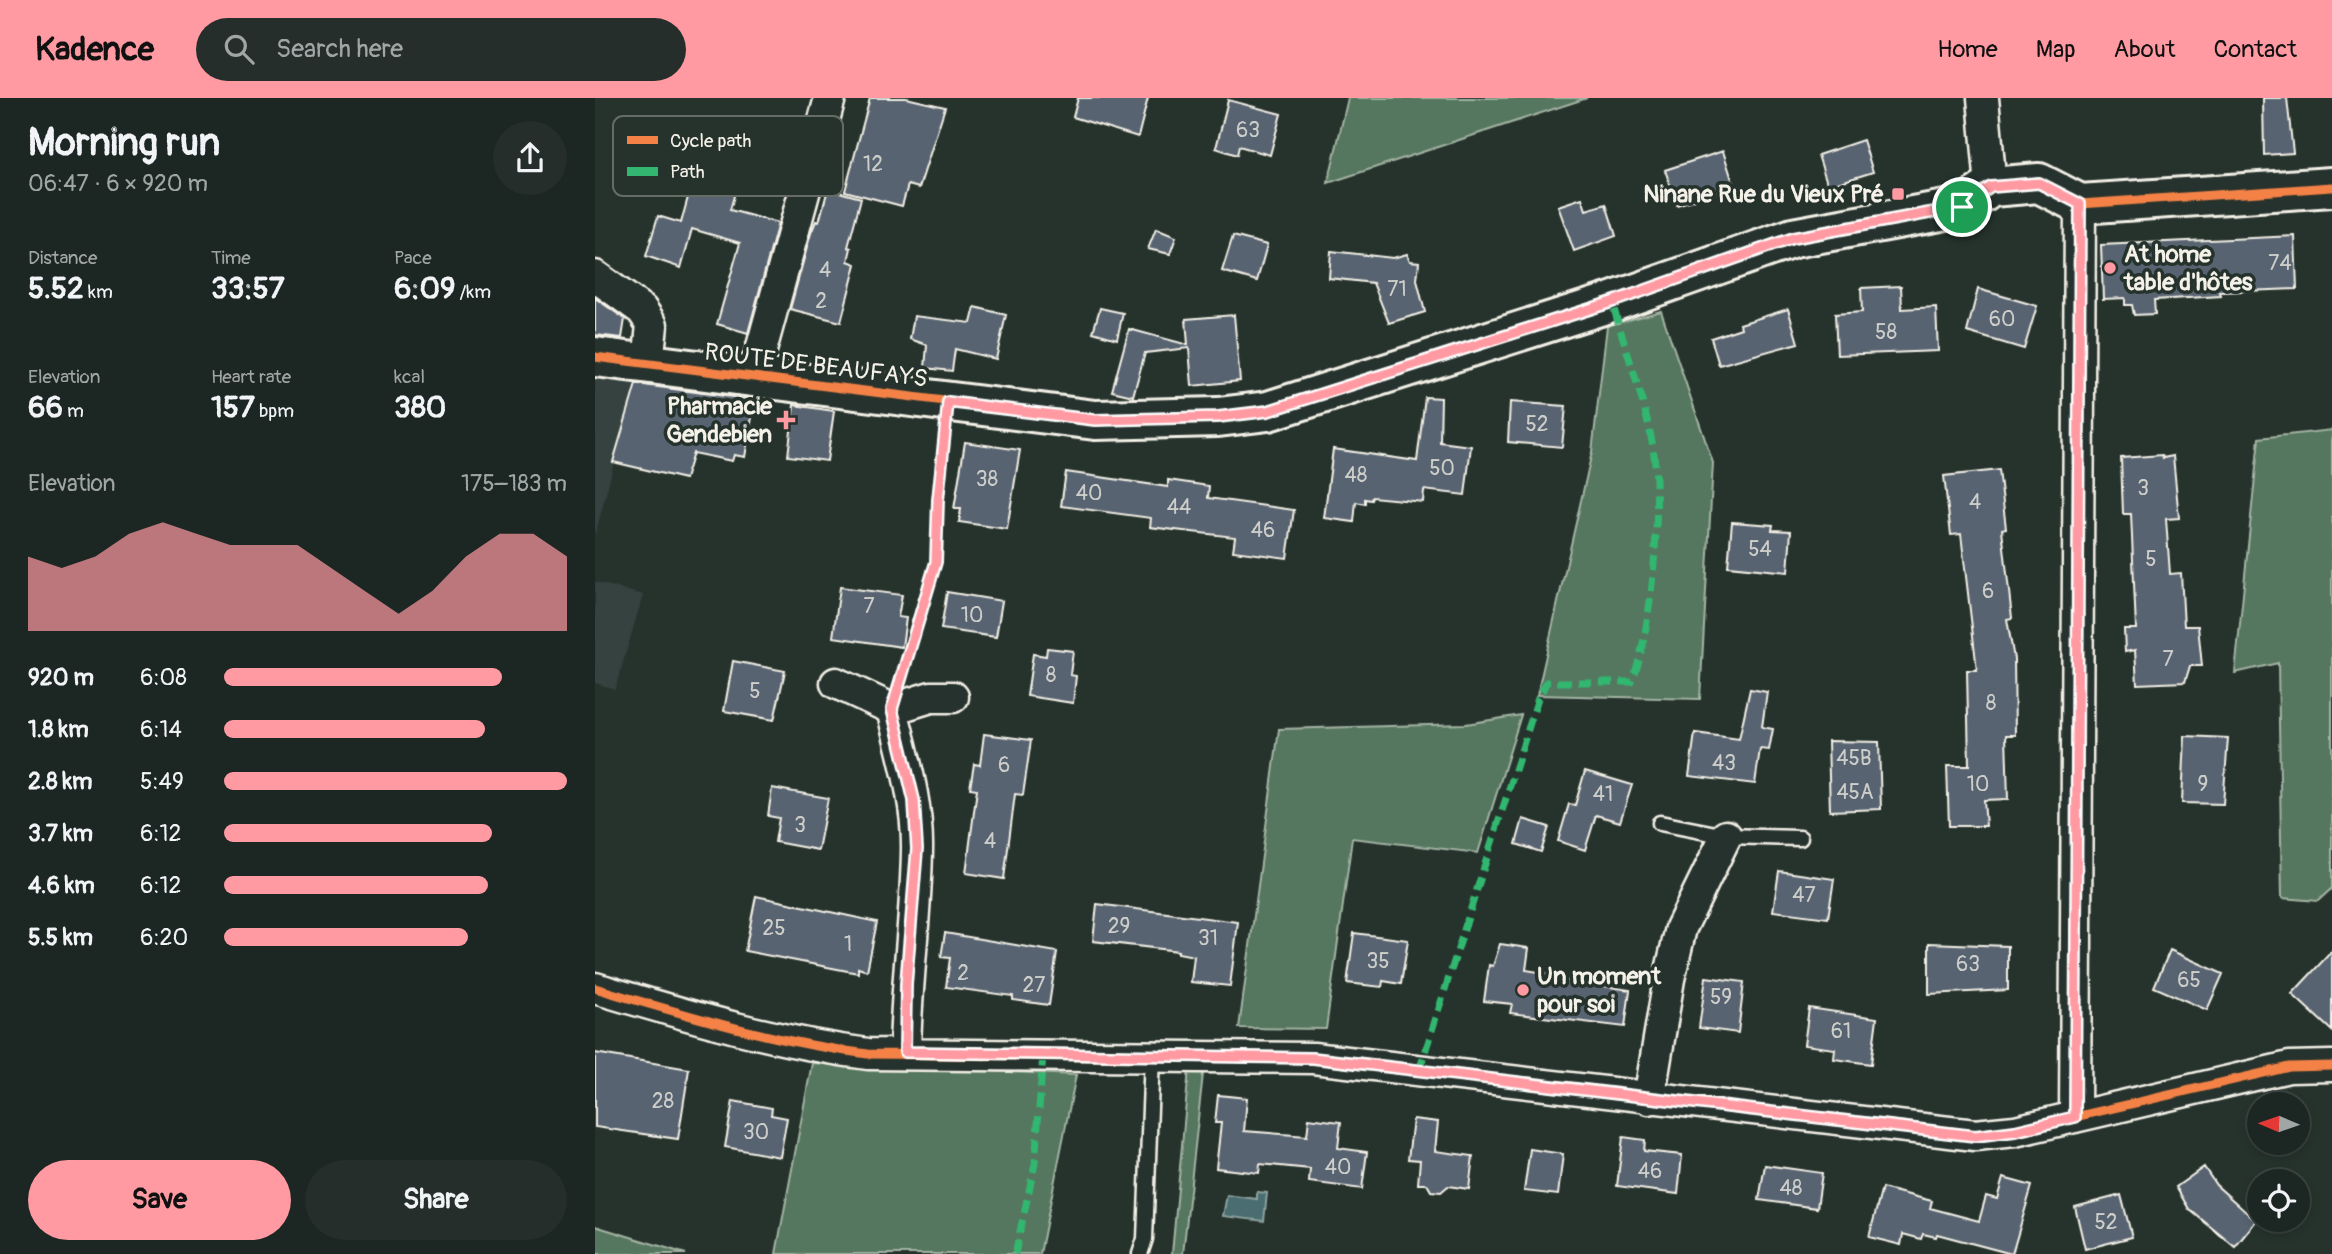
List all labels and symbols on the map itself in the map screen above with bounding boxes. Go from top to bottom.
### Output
legend [613,116,843,196]
house number: 63 [1236,117,1260,144]
text: Cycle path [670,129,751,153]
house number: 12 [863,151,883,178]
text: Path [670,160,705,184]
pin [1932,177,1992,237]
place label: Ninane Rue du Vieux Pré [1643,180,1884,209]
marker: Ninane Rue du Vieux Pré [1890,186,1906,202]
place label: At home table d'hôtes [2123,240,2253,297]
house number: 74 [2268,250,2292,277]
house number: 4 [819,257,831,284]
marker: At home table d'hôtes [2102,260,2118,276]
house number: 71 [1387,276,1407,303]
house number: 2 [815,288,827,315]
house number: 60 [1989,306,2015,333]
house number: 58 [1875,319,1897,346]
street label: ROUTE DE BEAUFAYS [703,337,929,394]
place label: Pharmacie Gendebien [666,392,773,449]
house number: 52 [1525,411,1549,438]
marker: Pharmacie Gendebien [778,412,794,428]
house number: 50 [1429,455,1455,482]
house number: 48 [1345,462,1367,489]
house number: 38 [976,466,998,493]
house number: 3 [2137,475,2149,502]
house number: 40 [1076,480,1102,507]
house number: 4 [1969,489,1981,516]
house number: 44 [1167,494,1191,521]
house number: 46 [1251,517,1275,544]
house number: 54 [1748,536,1772,563]
house number: 5 [2145,546,2157,573]
house number: 6 [1982,578,1994,605]
house number: 7 [863,593,875,620]
house number: 10 [961,602,983,629]
house number: 7 [2162,646,2174,673]
house number: 8 [1046,662,1056,689]
house number: 5 [749,678,761,705]
house number: 8 [1986,690,1996,717]
house number: 45B [1836,745,1872,772]
house number: 43 [1712,750,1736,777]
house number: 6 [998,752,1010,779]
house number: 10 [1967,771,1989,798]
house number: 9 [2198,771,2208,798]
house number: 45A [1836,779,1874,806]
house number: 41 [1593,781,1613,808]
house number: 3 [794,812,806,839]
house number: 4 [984,828,996,855]
house number: 47 [1792,882,1816,909]
house number: 29 [1108,913,1130,940]
house number: 25 [762,915,786,942]
house number: 31 [1198,925,1218,952]
house number: 1 [844,931,852,958]
house number: 35 [1366,948,1390,975]
house number: 63 [1956,951,1980,978]
house number: 2 [957,960,969,987]
place label: Un moment pour soi [1537,962,1662,1019]
house number: 65 [2177,967,2201,994]
house number: 27 [1023,972,1045,999]
marker: Un moment pour soi [1515,982,1531,998]
house number: 59 [1710,984,1732,1011]
house number: 61 [1831,1018,1851,1045]
house number: 28 [652,1088,674,1115]
north arrow [2247,1092,2310,1155]
house number: 30 [743,1119,769,1146]
house number: 40 [1325,1154,1351,1181]
house number: 46 [1638,1158,1662,1185]
house number: 48 [1780,1175,1802,1202]
house number: 52 [2094,1209,2118,1236]

